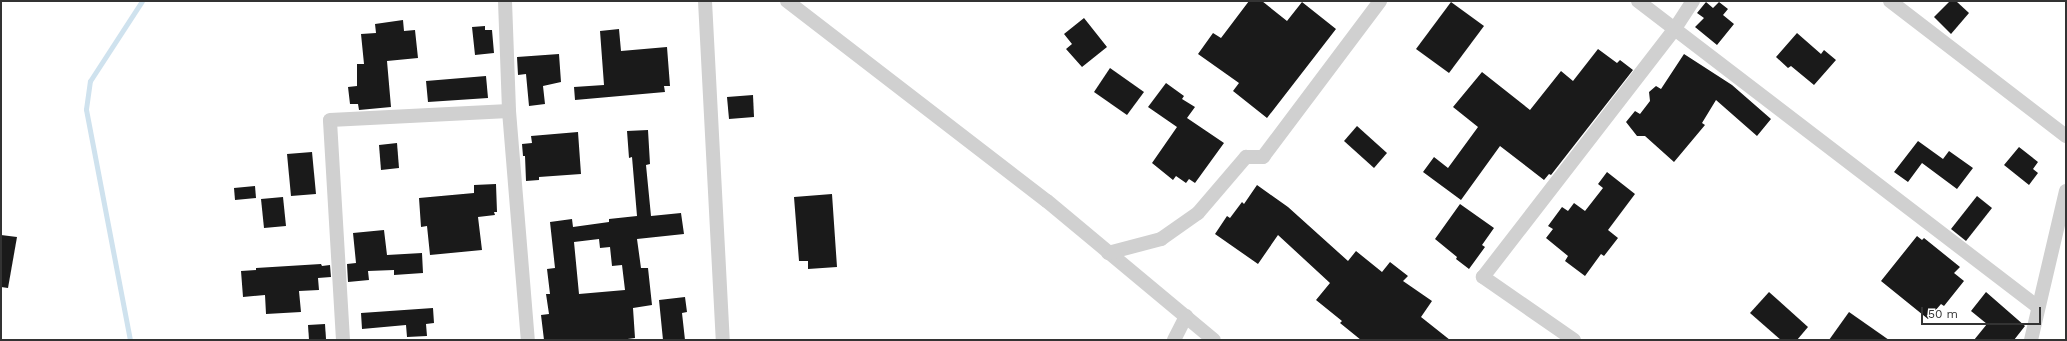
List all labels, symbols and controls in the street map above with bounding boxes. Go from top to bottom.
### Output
scale bar [1923,299,2043,325]
text: 50 m [1928,307,1958,321]

